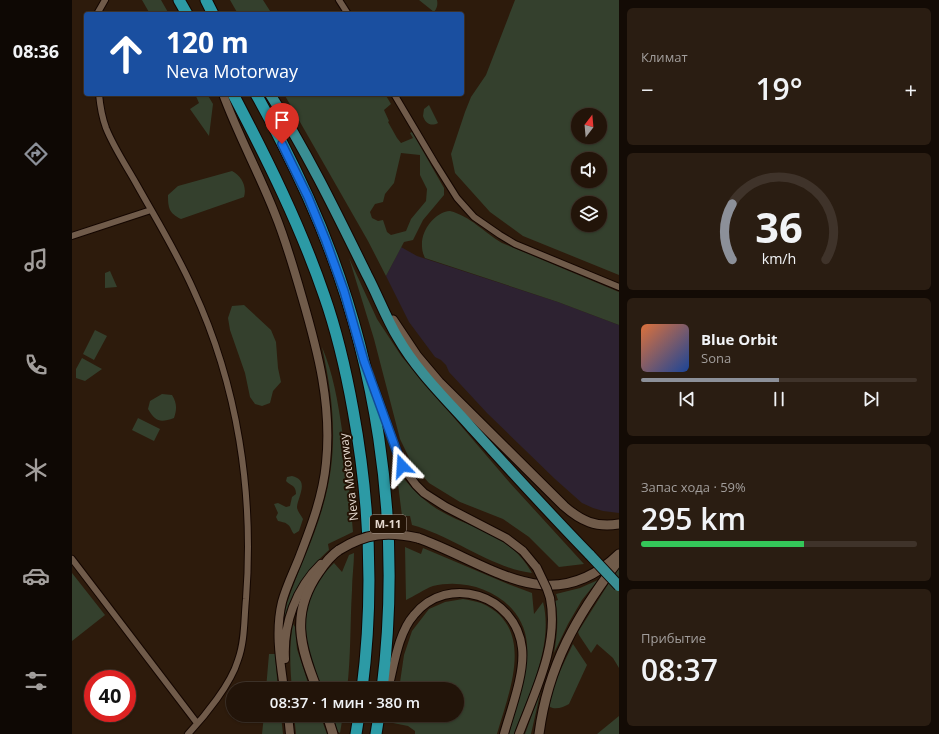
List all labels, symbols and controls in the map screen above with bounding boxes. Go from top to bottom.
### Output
text: 120 m [166,23,249,61]
icon: ahead [100,28,152,80]
text: 08:36 [13,39,59,63]
text: Климат [641,48,688,66]
text: Neva Motorway [166,59,298,83]
text: 19° [755,68,803,109]
text: − [641,74,654,104]
text: + [904,74,917,104]
pin [265,103,299,144]
north arrow [571,108,607,144]
map controls [571,108,607,232]
icon: arrive [271,109,293,131]
icon: directions [22,140,50,168]
button: sound [571,152,607,188]
button: layers [571,196,607,232]
text: 36 [755,199,803,255]
icon: music [22,246,50,274]
text: km/h [762,248,796,267]
text: Blue Orbit [701,329,778,349]
text: Sona [701,349,731,367]
icon: phone [22,351,50,379]
icon: previous [676,388,698,410]
icon: pause [768,388,790,410]
icon: next [860,388,882,410]
street label: Neva Motorway [335,431,362,522]
position arrow [381,445,423,487]
icon: climate [22,456,50,484]
text: Запас хода · 59% [641,478,746,496]
text: 295 km [641,498,746,539]
road number: М-11 [370,515,406,533]
icon: car [22,562,50,590]
text: Прибытие [641,629,706,647]
text: 08:37 [641,649,718,690]
icon: filters [22,667,50,695]
speed limit sign: 40 [84,670,136,722]
text: 08:37 · 1 мин · 380 m [270,692,420,712]

